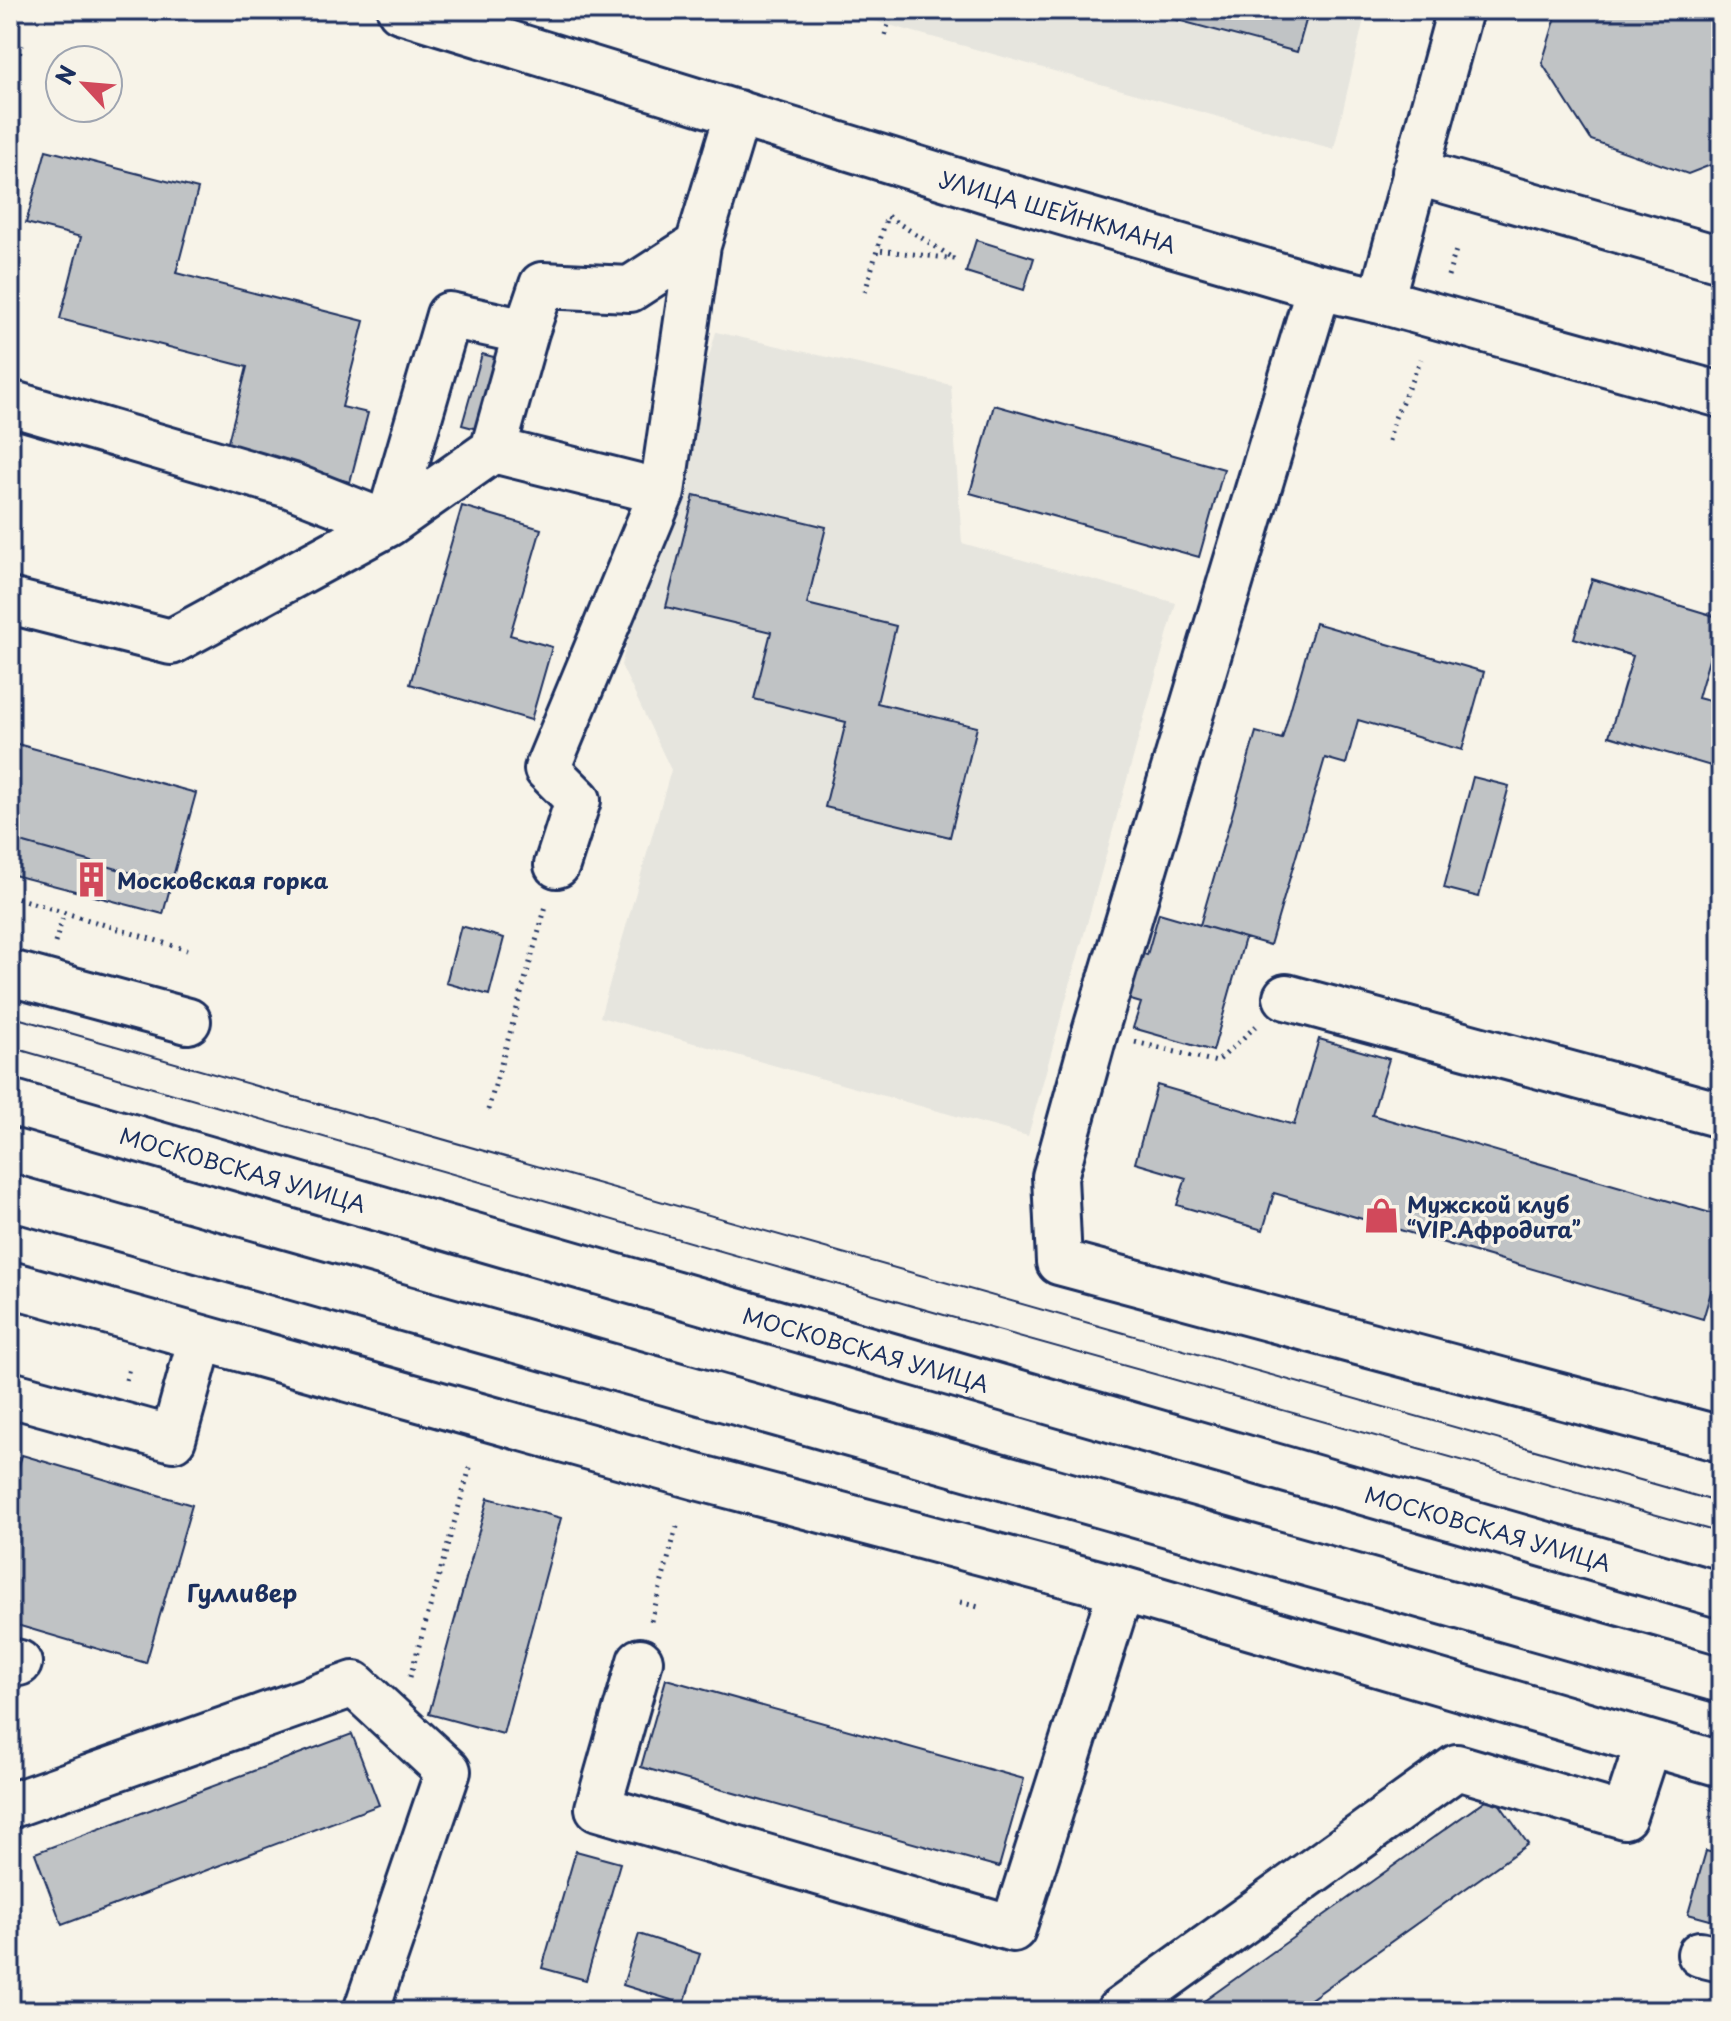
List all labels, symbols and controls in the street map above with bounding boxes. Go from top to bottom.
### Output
north arrow [44,44,124,124]
text: N [46,60,83,90]
street label: УЛИЦА ШЕЙНКМАНА [936,161,1180,261]
building icon: Московская горка [72,860,110,898]
place label: Московская горка [117,863,328,896]
street label: МОСКОВСКАЯ УЛИЦА [116,1118,370,1220]
place label: Мужской клуб “VIP.Афродита” [1407,1187,1581,1245]
shop icon: Мужской клуб “VIP.Афродита” [1362,1197,1400,1235]
street label: МОСКОВСКАЯ УЛИЦА [739,1298,993,1400]
street label: МОСКОВСКАЯ УЛИЦА [1361,1477,1615,1579]
district label: Гулливер [187,1574,297,1610]

